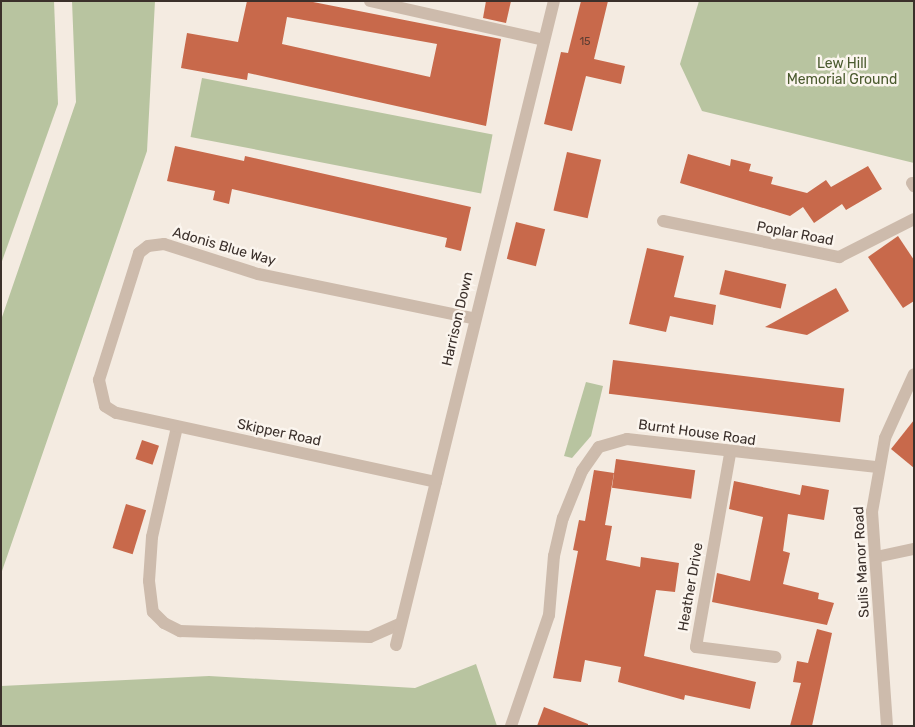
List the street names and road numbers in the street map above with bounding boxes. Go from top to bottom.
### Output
street label: Poplar Road [755,218,835,250]
street label: Adonis Blue Way [170,224,278,270]
street label: Harrison Down [439,270,477,368]
street label: Skipper Road [235,416,323,450]
street label: Burnt House Road [637,416,757,450]
street label: Sulis Manor Road [851,506,873,618]
street label: Heather Drive [675,541,707,633]

